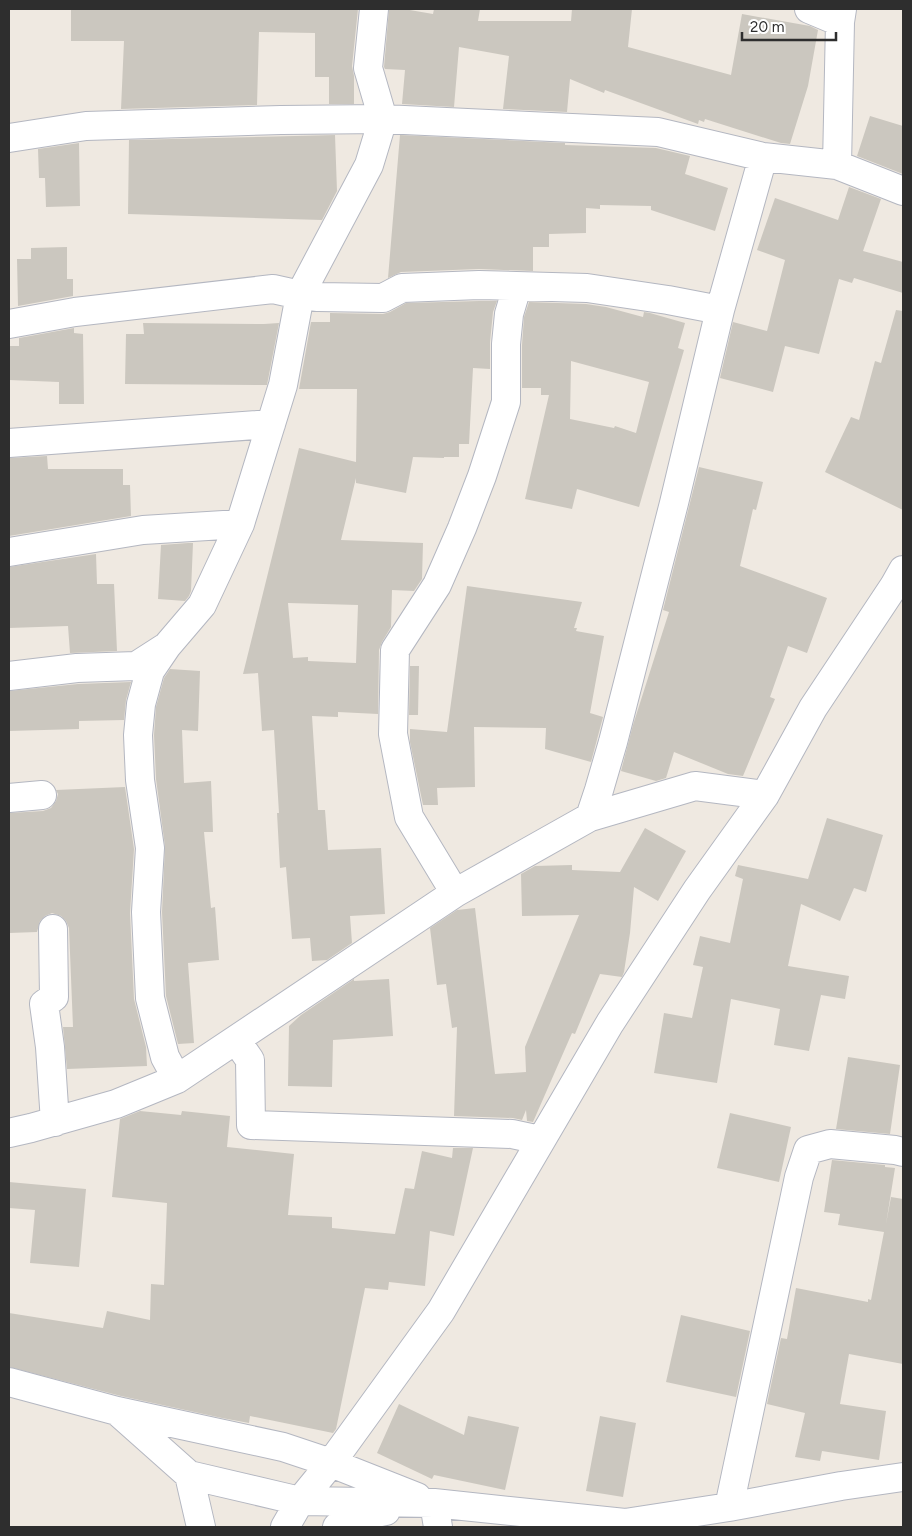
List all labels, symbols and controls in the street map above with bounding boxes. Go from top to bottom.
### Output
scale bar [742,10,836,42]
text: 20 m [750,18,784,36]

